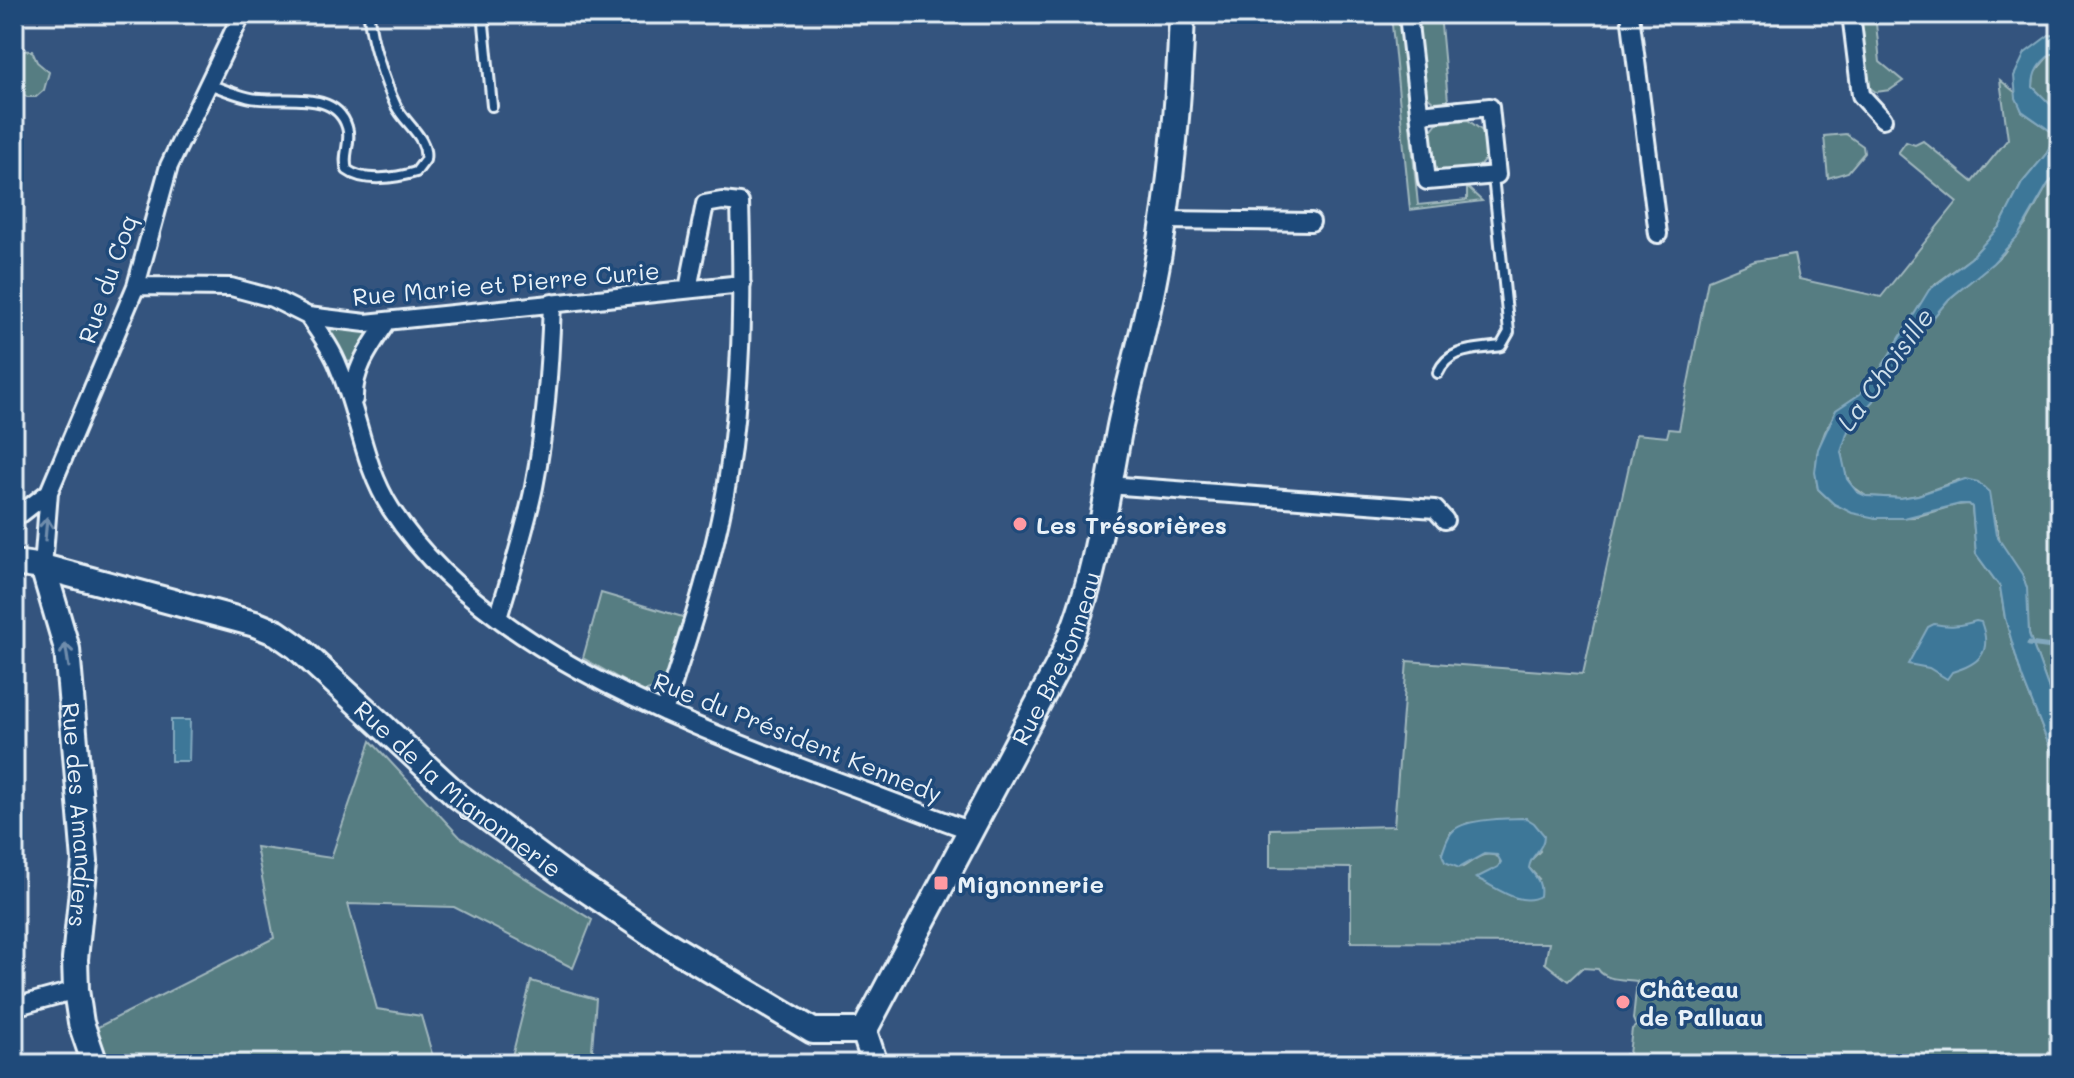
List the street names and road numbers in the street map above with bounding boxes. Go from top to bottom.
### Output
street label: Rue du Coq [71,211,143,347]
street label: Rue Marie et Pierre Curie [351,254,661,312]
street label: Rue Bretonneau [1003,568,1106,750]
street label: Rue du Président Kennedy [649,665,947,809]
street label: Rue de la Mignonnerie [348,693,569,884]
street label: Rue des Amandiers [56,701,101,929]

